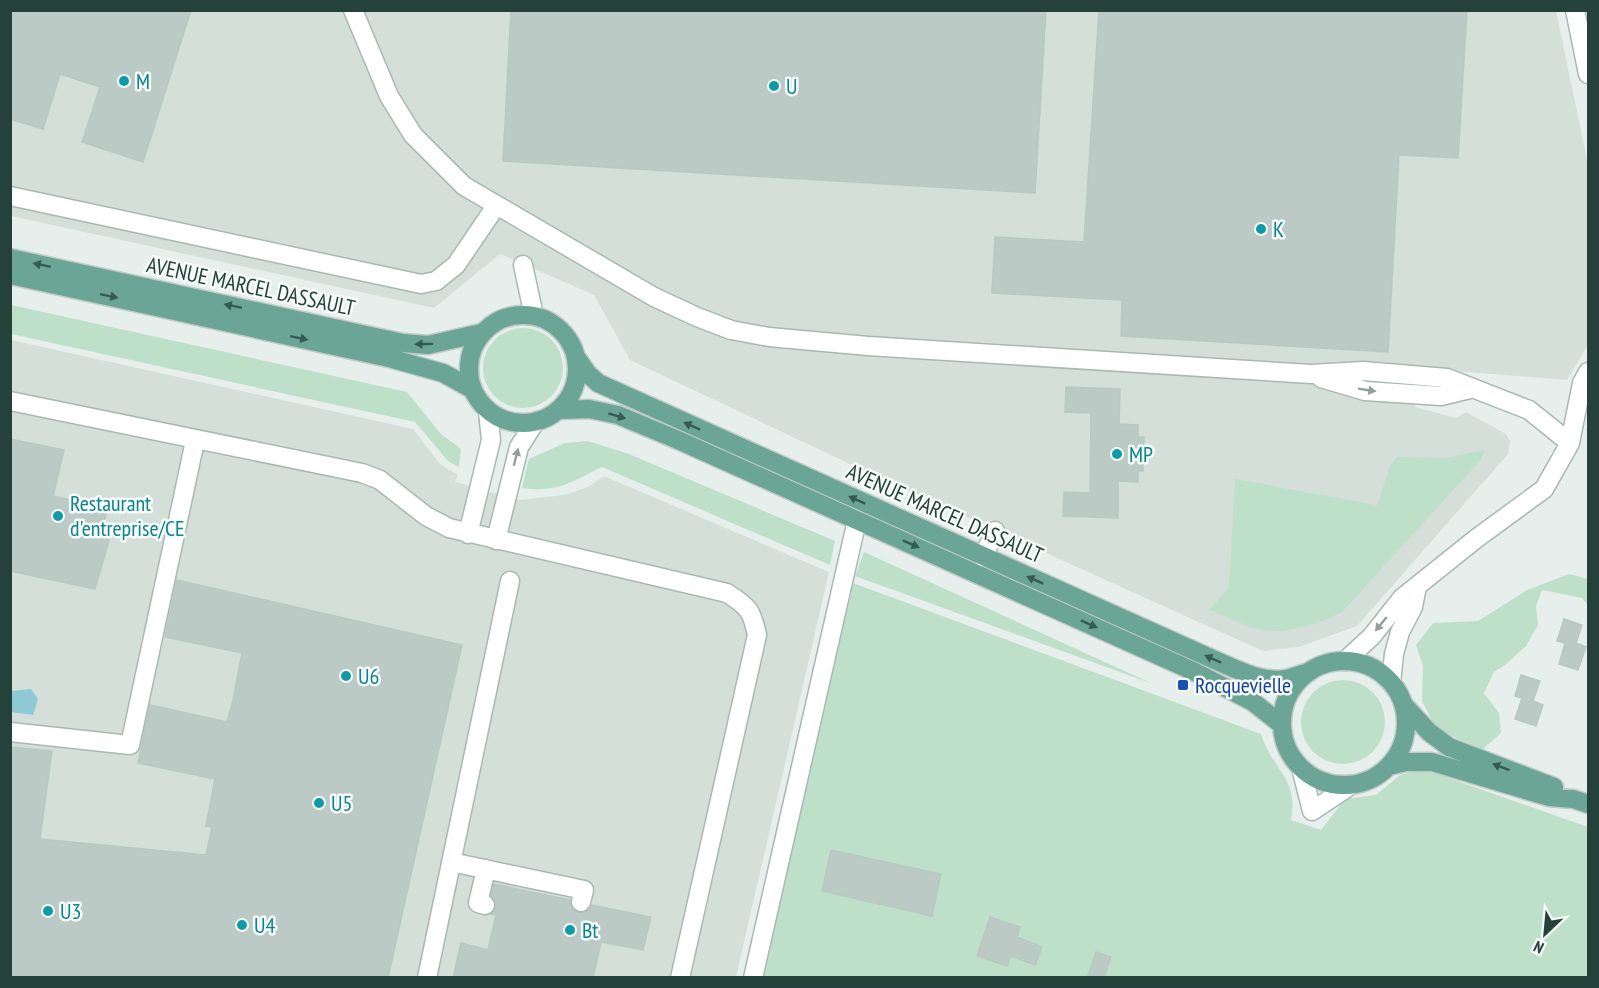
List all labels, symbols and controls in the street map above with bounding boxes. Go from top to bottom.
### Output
place label: M [136,67,150,95]
place label: U [786,72,797,100]
marker: M [117,74,131,88]
marker: U [767,79,781,93]
place label: K [1273,215,1284,243]
marker: K [1254,222,1268,236]
street label: AVENUE MARCEL DASSAULT [144,250,358,322]
one-way arrow [33,260,52,269]
one-way arrow [99,292,118,301]
one-way arrow [223,301,242,310]
one-way arrow [290,334,309,343]
one-way arrow [414,339,433,349]
one-way arrow [1358,386,1377,395]
one-way arrow [608,412,626,421]
one-way arrow [684,422,701,431]
place label: MP [1129,440,1153,468]
marker: MP [1110,447,1124,461]
one-way arrow [512,448,522,466]
street label: AVENUE MARCEL DASSAULT [842,457,1048,569]
place label: Restaurant d'entreprise/CE [70,489,185,542]
one-way arrow [848,495,866,505]
marker: Restaurant d'entreprise/CE [51,509,65,523]
one-way arrow [902,540,919,549]
one-way arrow [1026,576,1043,585]
one-way arrow [1375,616,1388,632]
one-way arrow [1080,619,1098,629]
one-way arrow [1205,655,1222,664]
place label: U6 [358,662,379,690]
marker: U6 [339,669,353,683]
place label: Rocquevielle [1195,671,1291,699]
marker: Rocquevielle [1176,678,1190,692]
one-way arrow [1492,761,1510,771]
place label: U5 [331,789,352,817]
marker: U5 [312,796,326,810]
place label: U3 [60,897,81,925]
marker: U3 [41,904,55,918]
north arrow [1515,904,1575,964]
place label: U4 [254,911,275,939]
place label: Bt [582,916,598,944]
marker: U4 [235,918,249,932]
marker: Bt [563,923,577,937]
text: N [1530,937,1547,958]

